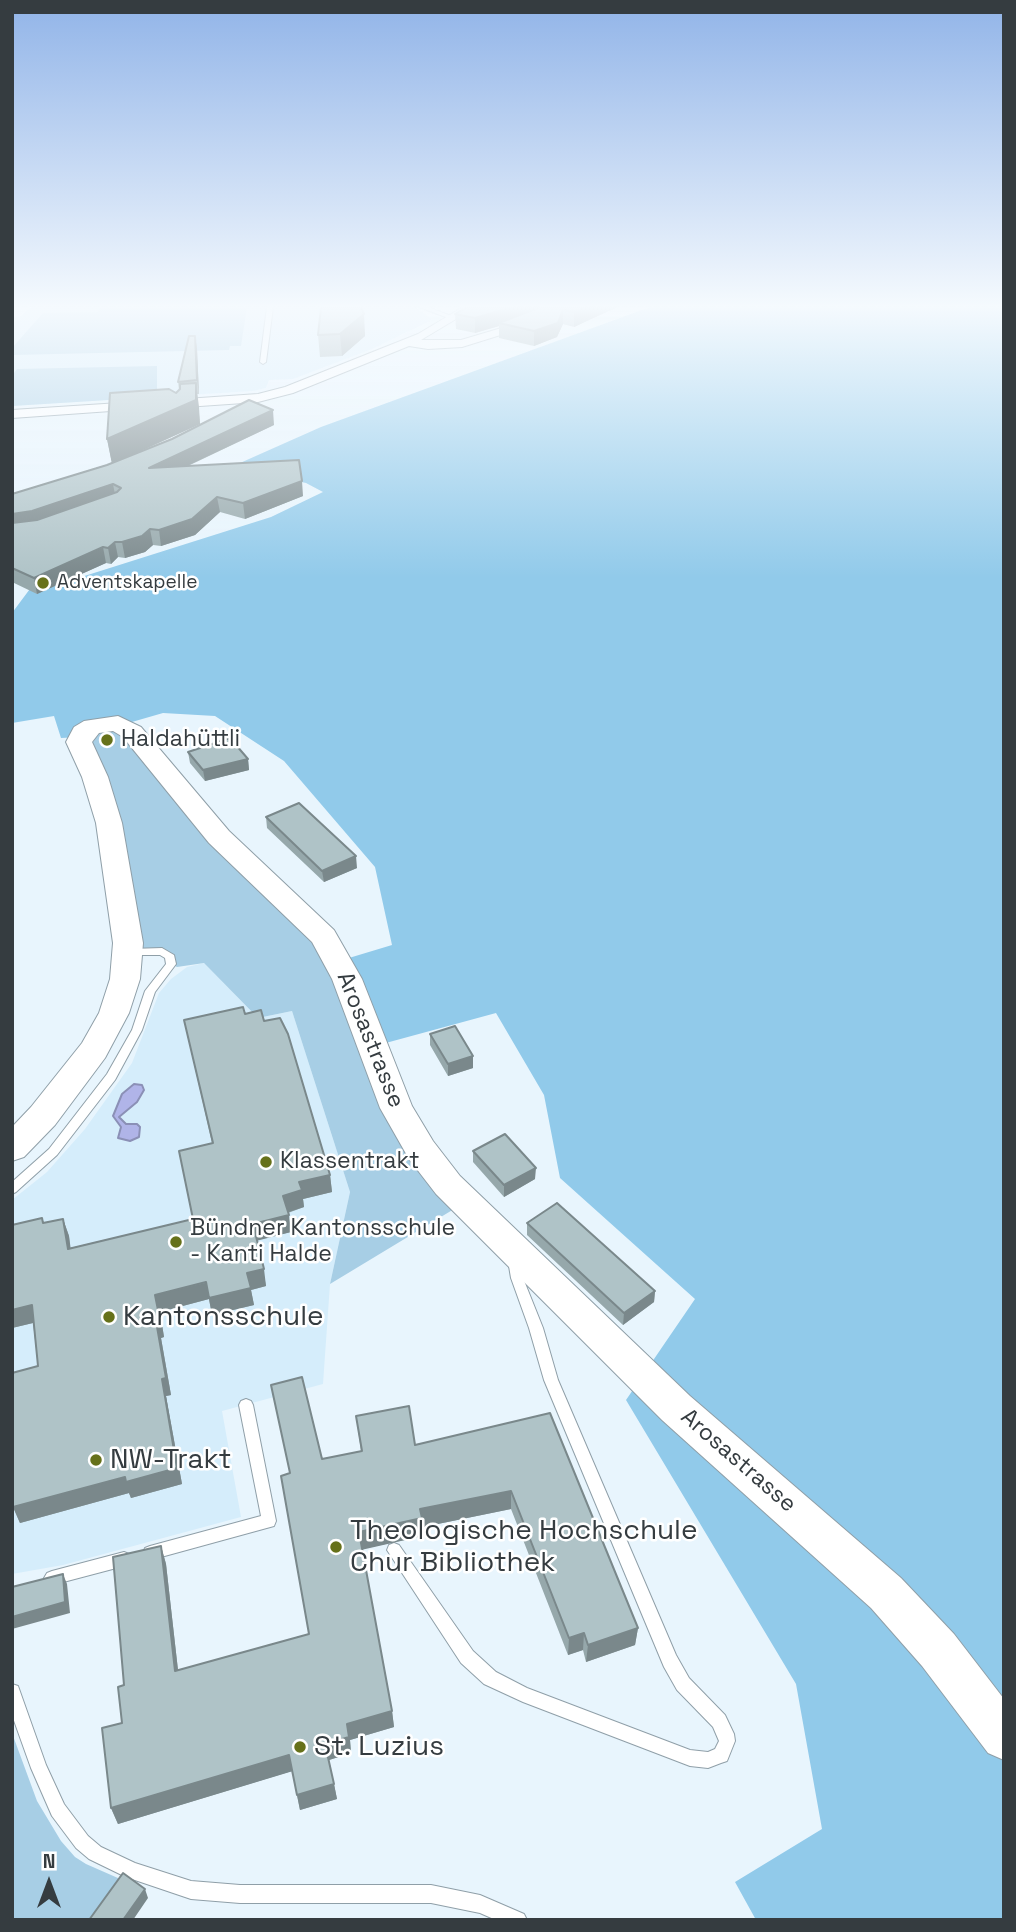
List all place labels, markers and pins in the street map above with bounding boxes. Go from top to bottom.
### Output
place label: Adventskapelle [57,572,197,594]
marker: Adventskapelle [35,575,51,591]
place label: Haldahüttli [121,726,240,754]
marker: Haldahüttli [99,732,115,748]
place label: Klassentrakt [280,1148,419,1176]
marker: Klassentrakt [258,1154,274,1170]
place label: Bündner Kantonsschule - Kanti Halde [190,1215,455,1269]
marker: Bündner Kantonsschule - Kanti Halde [168,1234,184,1250]
place label: Kantonsschule [123,1300,324,1334]
marker: Kantonsschule [101,1309,117,1325]
place label: NW-Trakt [110,1443,231,1477]
marker: NW-Trakt [88,1452,104,1468]
place label: Theologische Hochschule Chur Bibliothek [350,1514,698,1580]
marker: Theologische Hochschule Chur Bibliothek [328,1539,344,1555]
place label: St. Luzius [314,1730,444,1764]
marker: St. Luzius [292,1739,308,1755]

